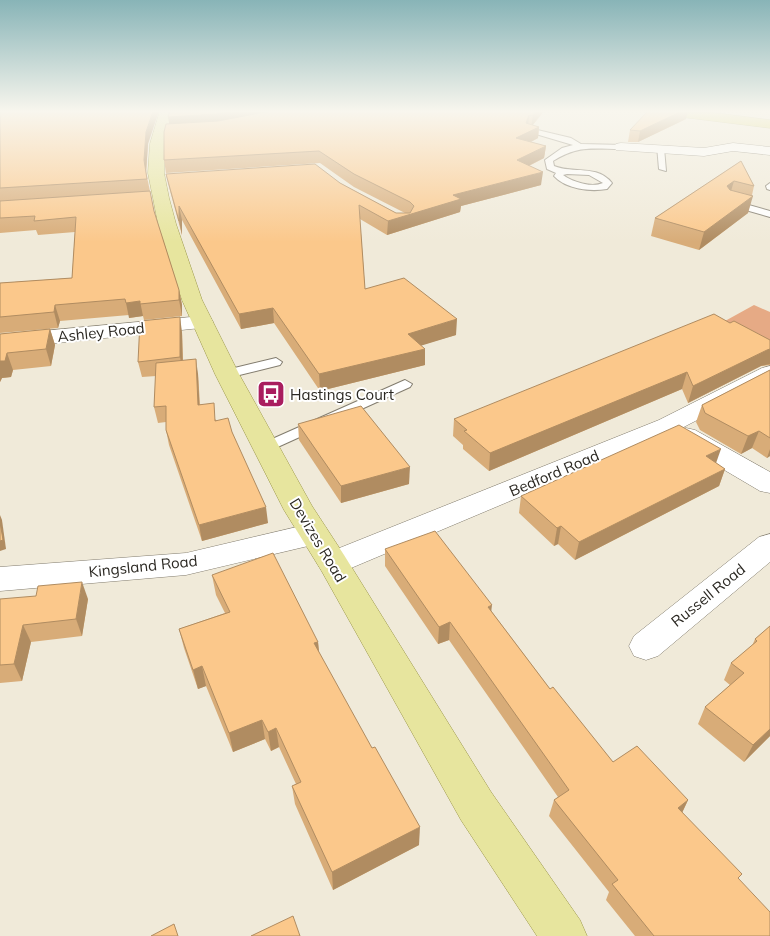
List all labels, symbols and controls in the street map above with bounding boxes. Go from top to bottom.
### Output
street label: Ashley Road [57,318,145,346]
bus stop icon: Hastings Court [256,379,286,409]
place label: Hastings Court [290,385,394,404]
street label: Bedford Road [506,446,602,500]
street label: Devizes Road [285,495,351,585]
street label: Kingsland Road [88,551,198,581]
street label: Russell Road [667,559,749,631]

